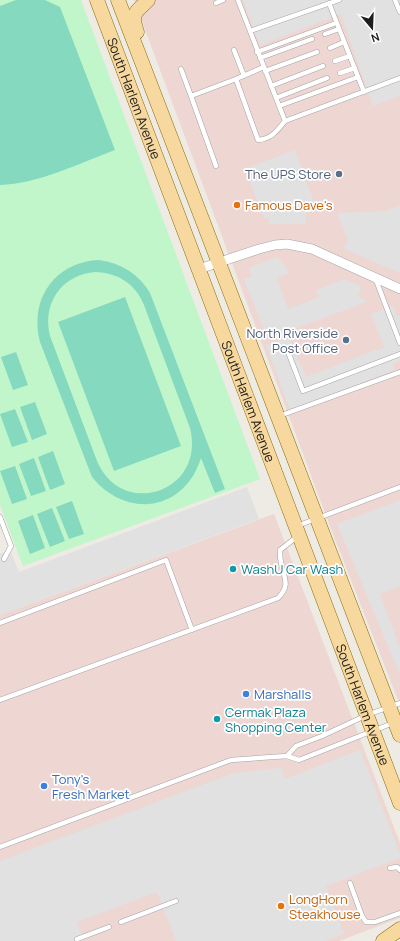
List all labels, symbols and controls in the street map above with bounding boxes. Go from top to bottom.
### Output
north arrow [352,8,392,48]
text: N [369,30,382,46]
street label: South Harlem Avenue [103,35,165,162]
place label: The UPS Store [245,165,331,183]
marker: The UPS Store [334,169,344,179]
place label: Famous Dave's [245,196,333,214]
marker: Famous Dave's [232,200,242,210]
place label: North Riverside Post Office [246,324,338,357]
marker: North Riverside Post Office [341,335,351,345]
street label: South Harlem Avenue [217,338,280,465]
place label: WashU Car Wash [241,560,343,578]
marker: WashU Car Wash [228,564,238,574]
street label: South Harlem Avenue [332,641,394,768]
place label: Marshalls [254,685,311,703]
marker: Marshalls [241,689,251,699]
place label: Cermak Plaza Shopping Center [225,703,327,736]
marker: Cermak Plaza Shopping Center [212,714,222,724]
place label: Tony's Fresh Market [52,770,130,803]
marker: Tony's Fresh Market [39,781,49,791]
place label: LongHorn Steakhouse [289,890,361,923]
marker: LongHorn Steakhouse [276,901,286,911]

